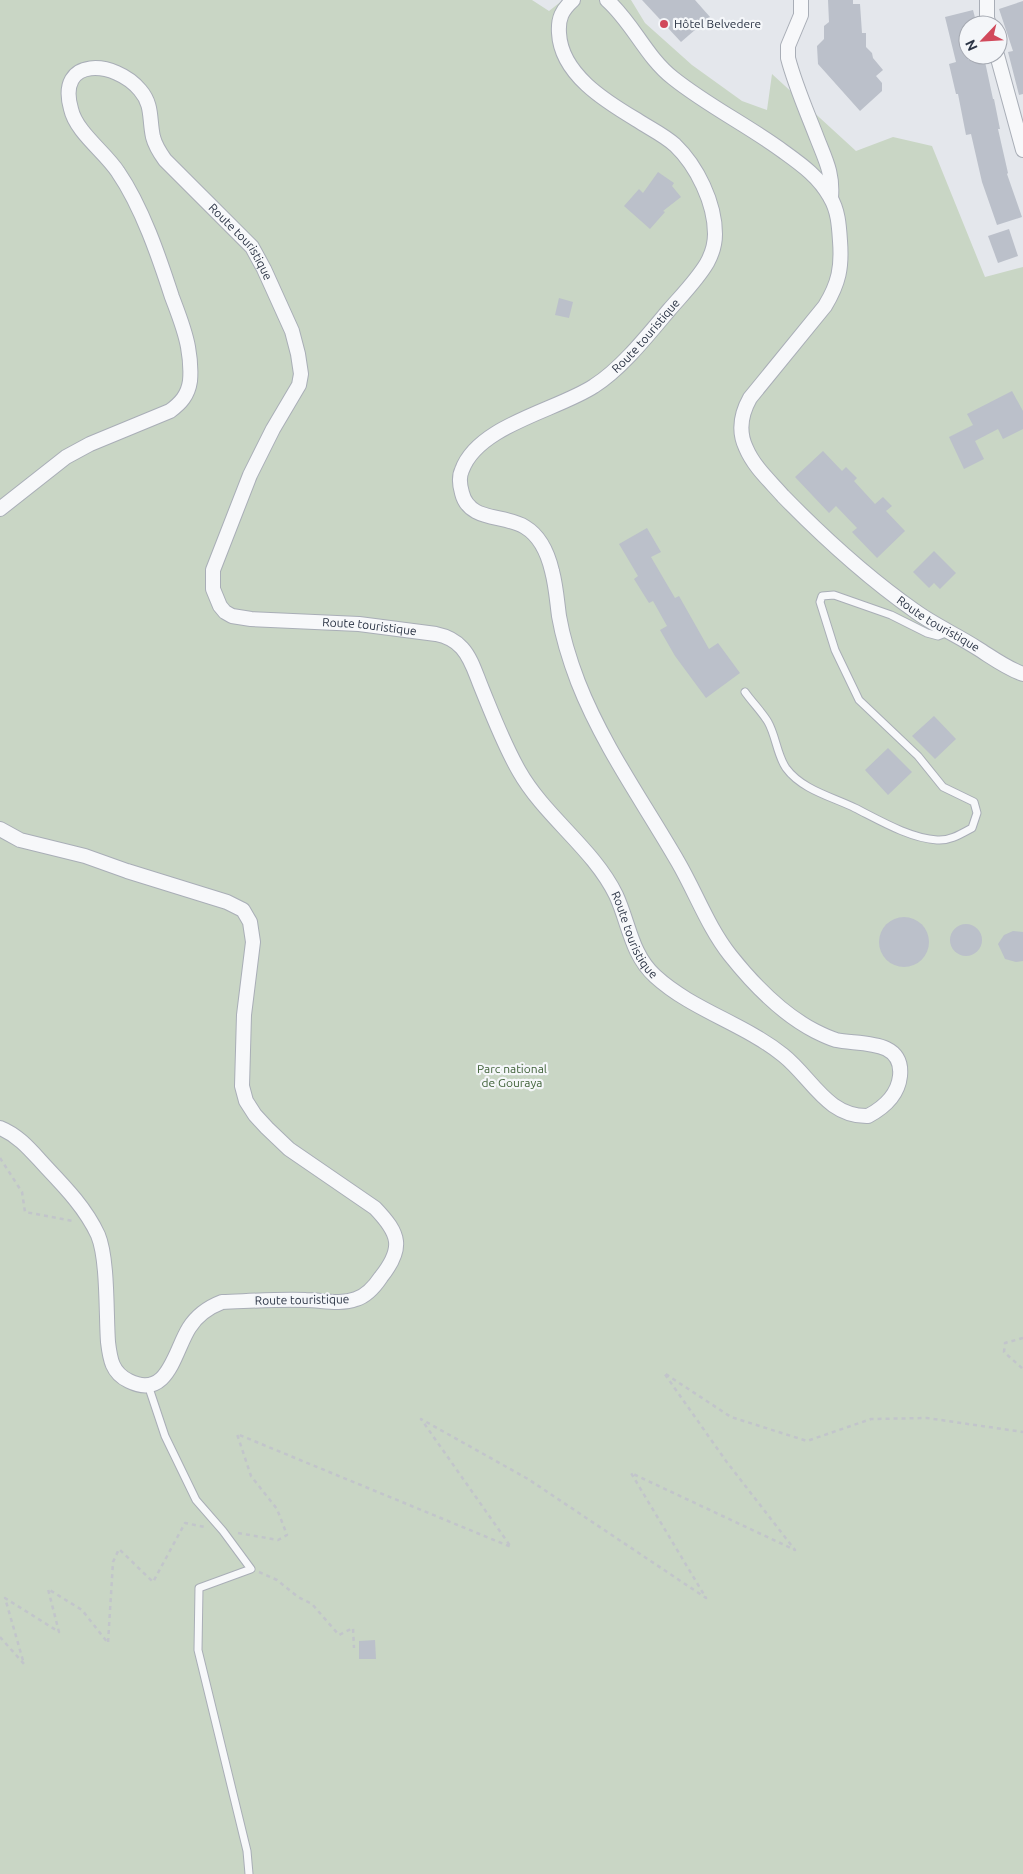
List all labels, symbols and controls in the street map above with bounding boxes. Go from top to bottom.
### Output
north arrow [958,15,1008,65]
place label: Hôtel Belvedere [674,17,761,30]
marker: Hôtel Belvedere [658,18,670,30]
text: N [962,37,981,54]
street label: Route touristique [206,201,275,282]
street label: Route touristique [609,296,682,375]
street label: Route touristique [894,593,982,654]
street label: Route touristique [322,615,417,637]
street label: Route touristique [609,889,660,981]
park label: Parc national de Gouraya [477,1062,547,1089]
street label: Route touristique [255,1292,349,1307]

